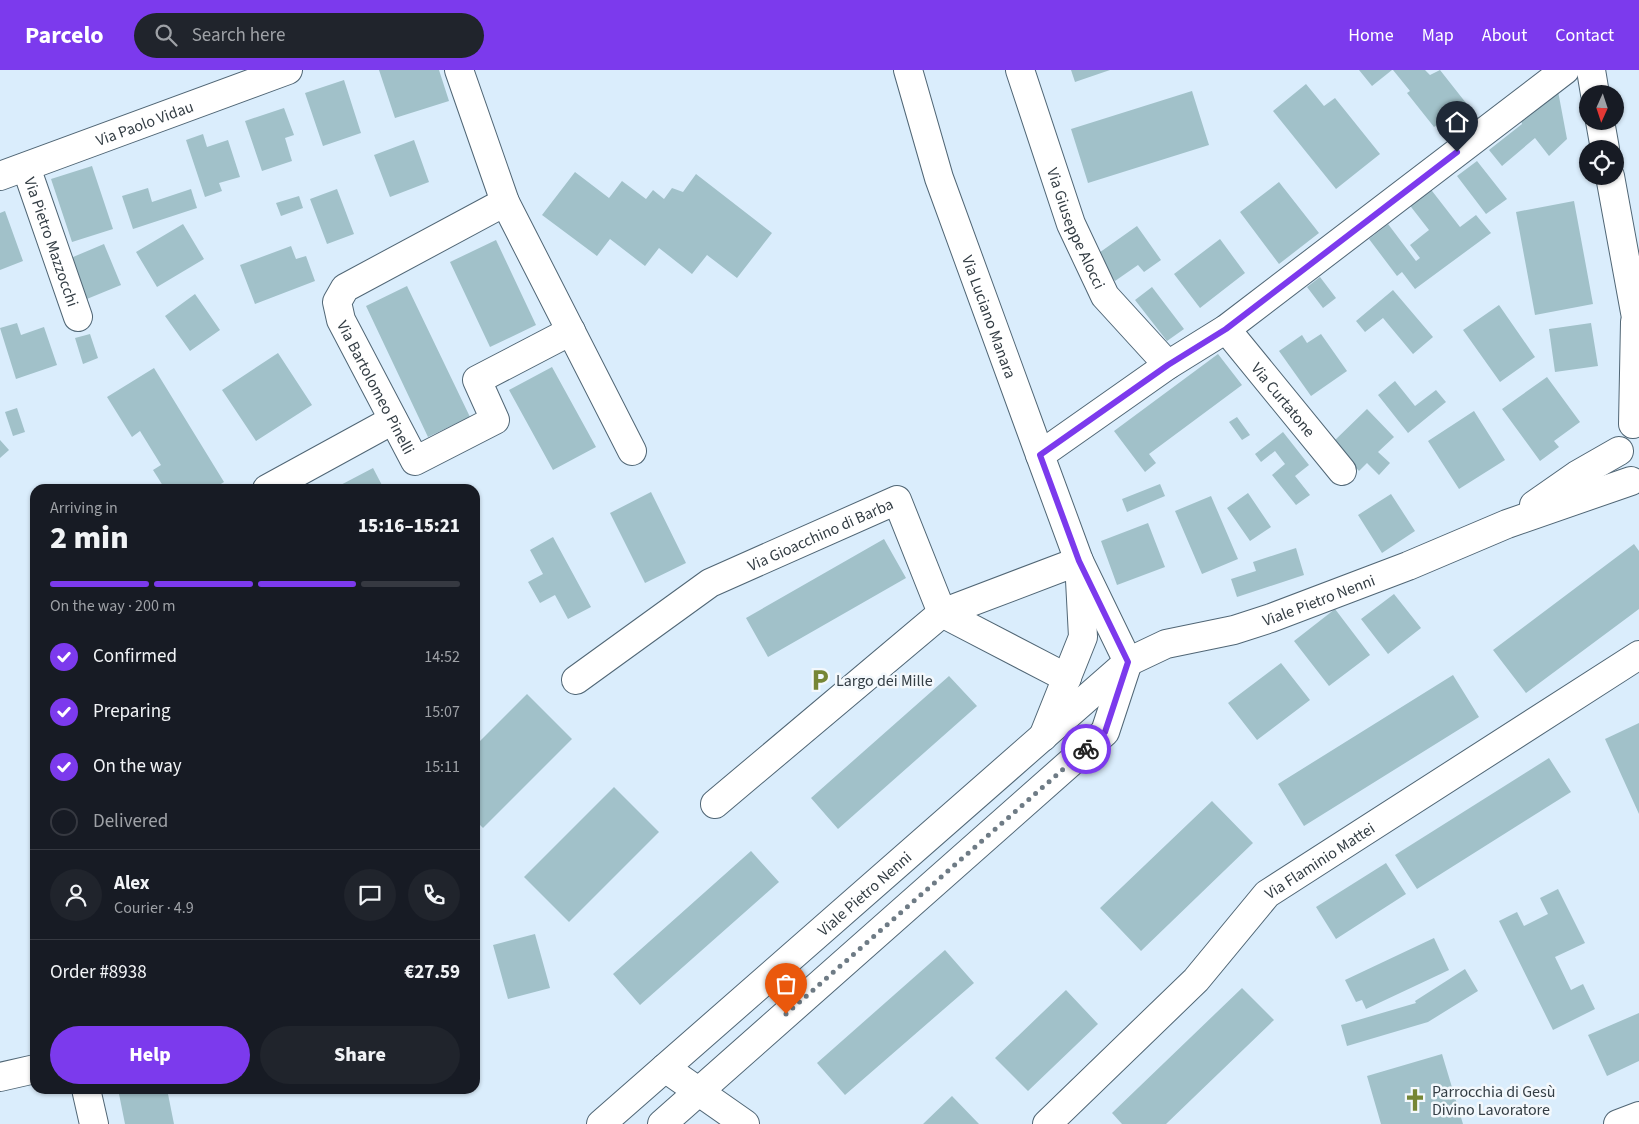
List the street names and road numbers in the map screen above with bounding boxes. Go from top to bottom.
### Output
street label: Via Paolo Vidau [93,96,197,152]
street label: Via Giuseppe Alocci [1041,165,1110,293]
street label: Via Pietro Mazzocchi [18,174,84,310]
street label: Via Luciano Manara [956,252,1021,382]
street label: Via Bartolomeo Pinelli [331,317,419,458]
street label: Via Curtatone [1246,358,1320,442]
street label: Via Gioacchino di Barba [744,493,897,577]
street label: Viale Pietro Nenni [1260,570,1378,632]
street label: Via Flaminio Mattei [1261,818,1379,905]
street label: Viale Pietro Nenni [813,847,917,941]

